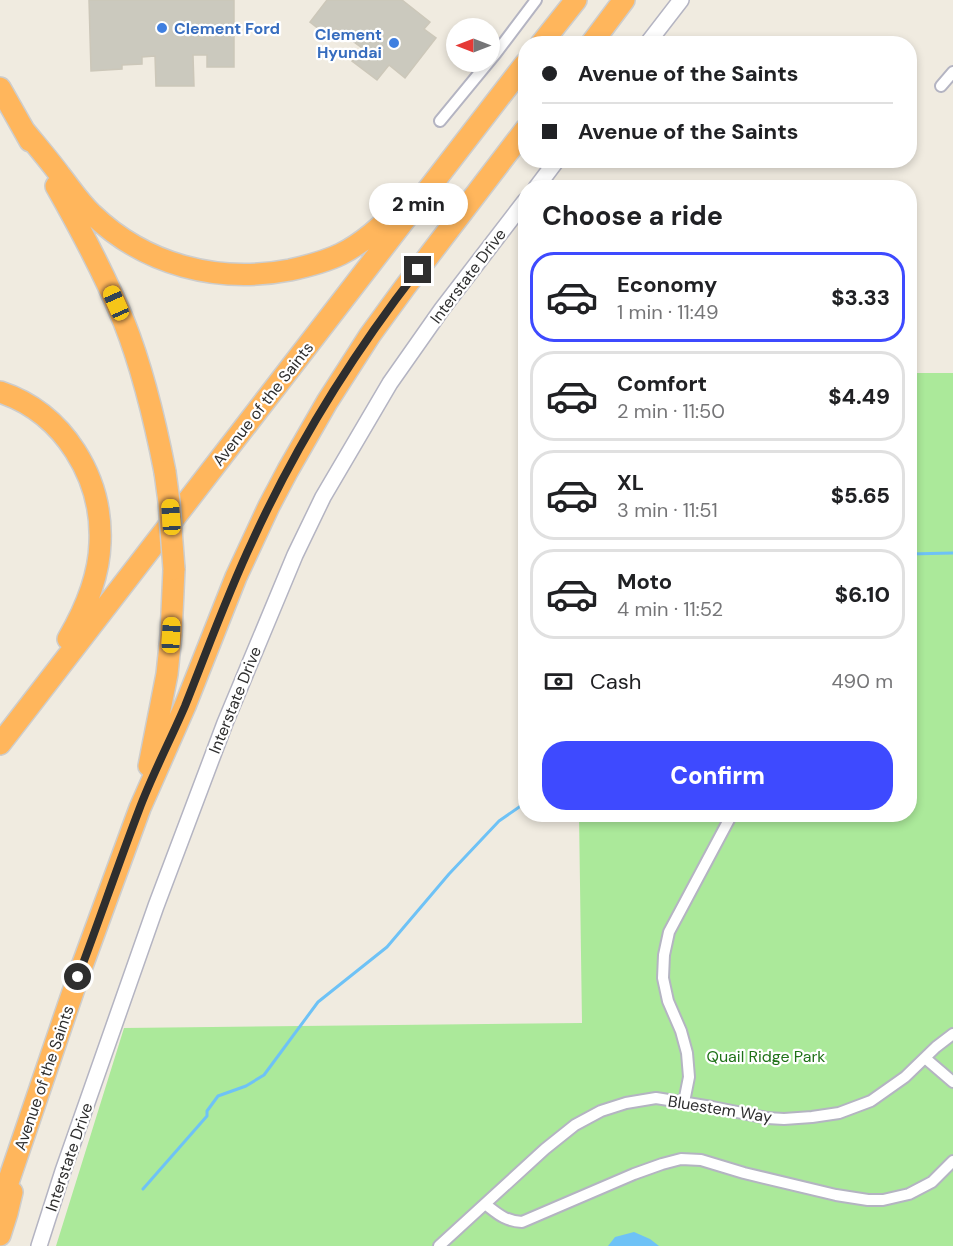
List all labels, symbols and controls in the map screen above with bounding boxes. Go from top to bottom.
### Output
place label: Clement Ford [174,18,280,39]
north arrow [446,18,500,72]
map controls [446,18,500,72]
marker: Clement Ford [155,21,169,35]
place label: Clement Hyundai [315,24,382,63]
marker: Clement Hyundai [387,36,401,50]
text: Avenue of the Saints [578,59,798,88]
text: Avenue of the Saints [578,117,798,146]
callout: 2 min [368,183,468,225]
text: 2 min [392,191,445,217]
text: Choose a ride [542,198,723,233]
street label: Interstate Drive [425,224,511,328]
route end [404,256,431,283]
icon: car [545,270,599,324]
text: Economy [617,270,717,299]
car [100,283,132,323]
text: $3.33 [831,283,890,312]
text: 1 min · 11:49 [617,299,718,325]
street label: Avenue of the Saints [208,338,318,470]
icon: car [545,369,599,423]
text: Comfort [617,369,707,398]
text: $4.49 [828,382,890,411]
text: 2 min · 11:50 [617,398,725,424]
icon: car [545,468,599,522]
text: XL [617,468,644,497]
text: $5.65 [831,481,890,510]
text: 3 min · 11:51 [617,497,718,523]
car [161,498,181,536]
icon: car [545,567,599,621]
text: Moto [617,567,672,596]
text: $6.10 [835,580,890,609]
text: 4 min · 11:52 [617,596,723,622]
car [161,617,181,653]
street label: Interstate Drive [204,643,266,757]
icon: cash [542,665,575,698]
text: Cash [590,667,641,696]
text: 490 m [831,668,893,694]
button: Confirm [542,741,893,810]
route start [64,963,91,990]
street label: Avenue of the Saints [9,1003,79,1153]
park label: Quail Ridge Park [707,1046,825,1067]
street label: Bluestem Way [667,1090,774,1128]
street label: Interstate Drive [41,1100,97,1214]

